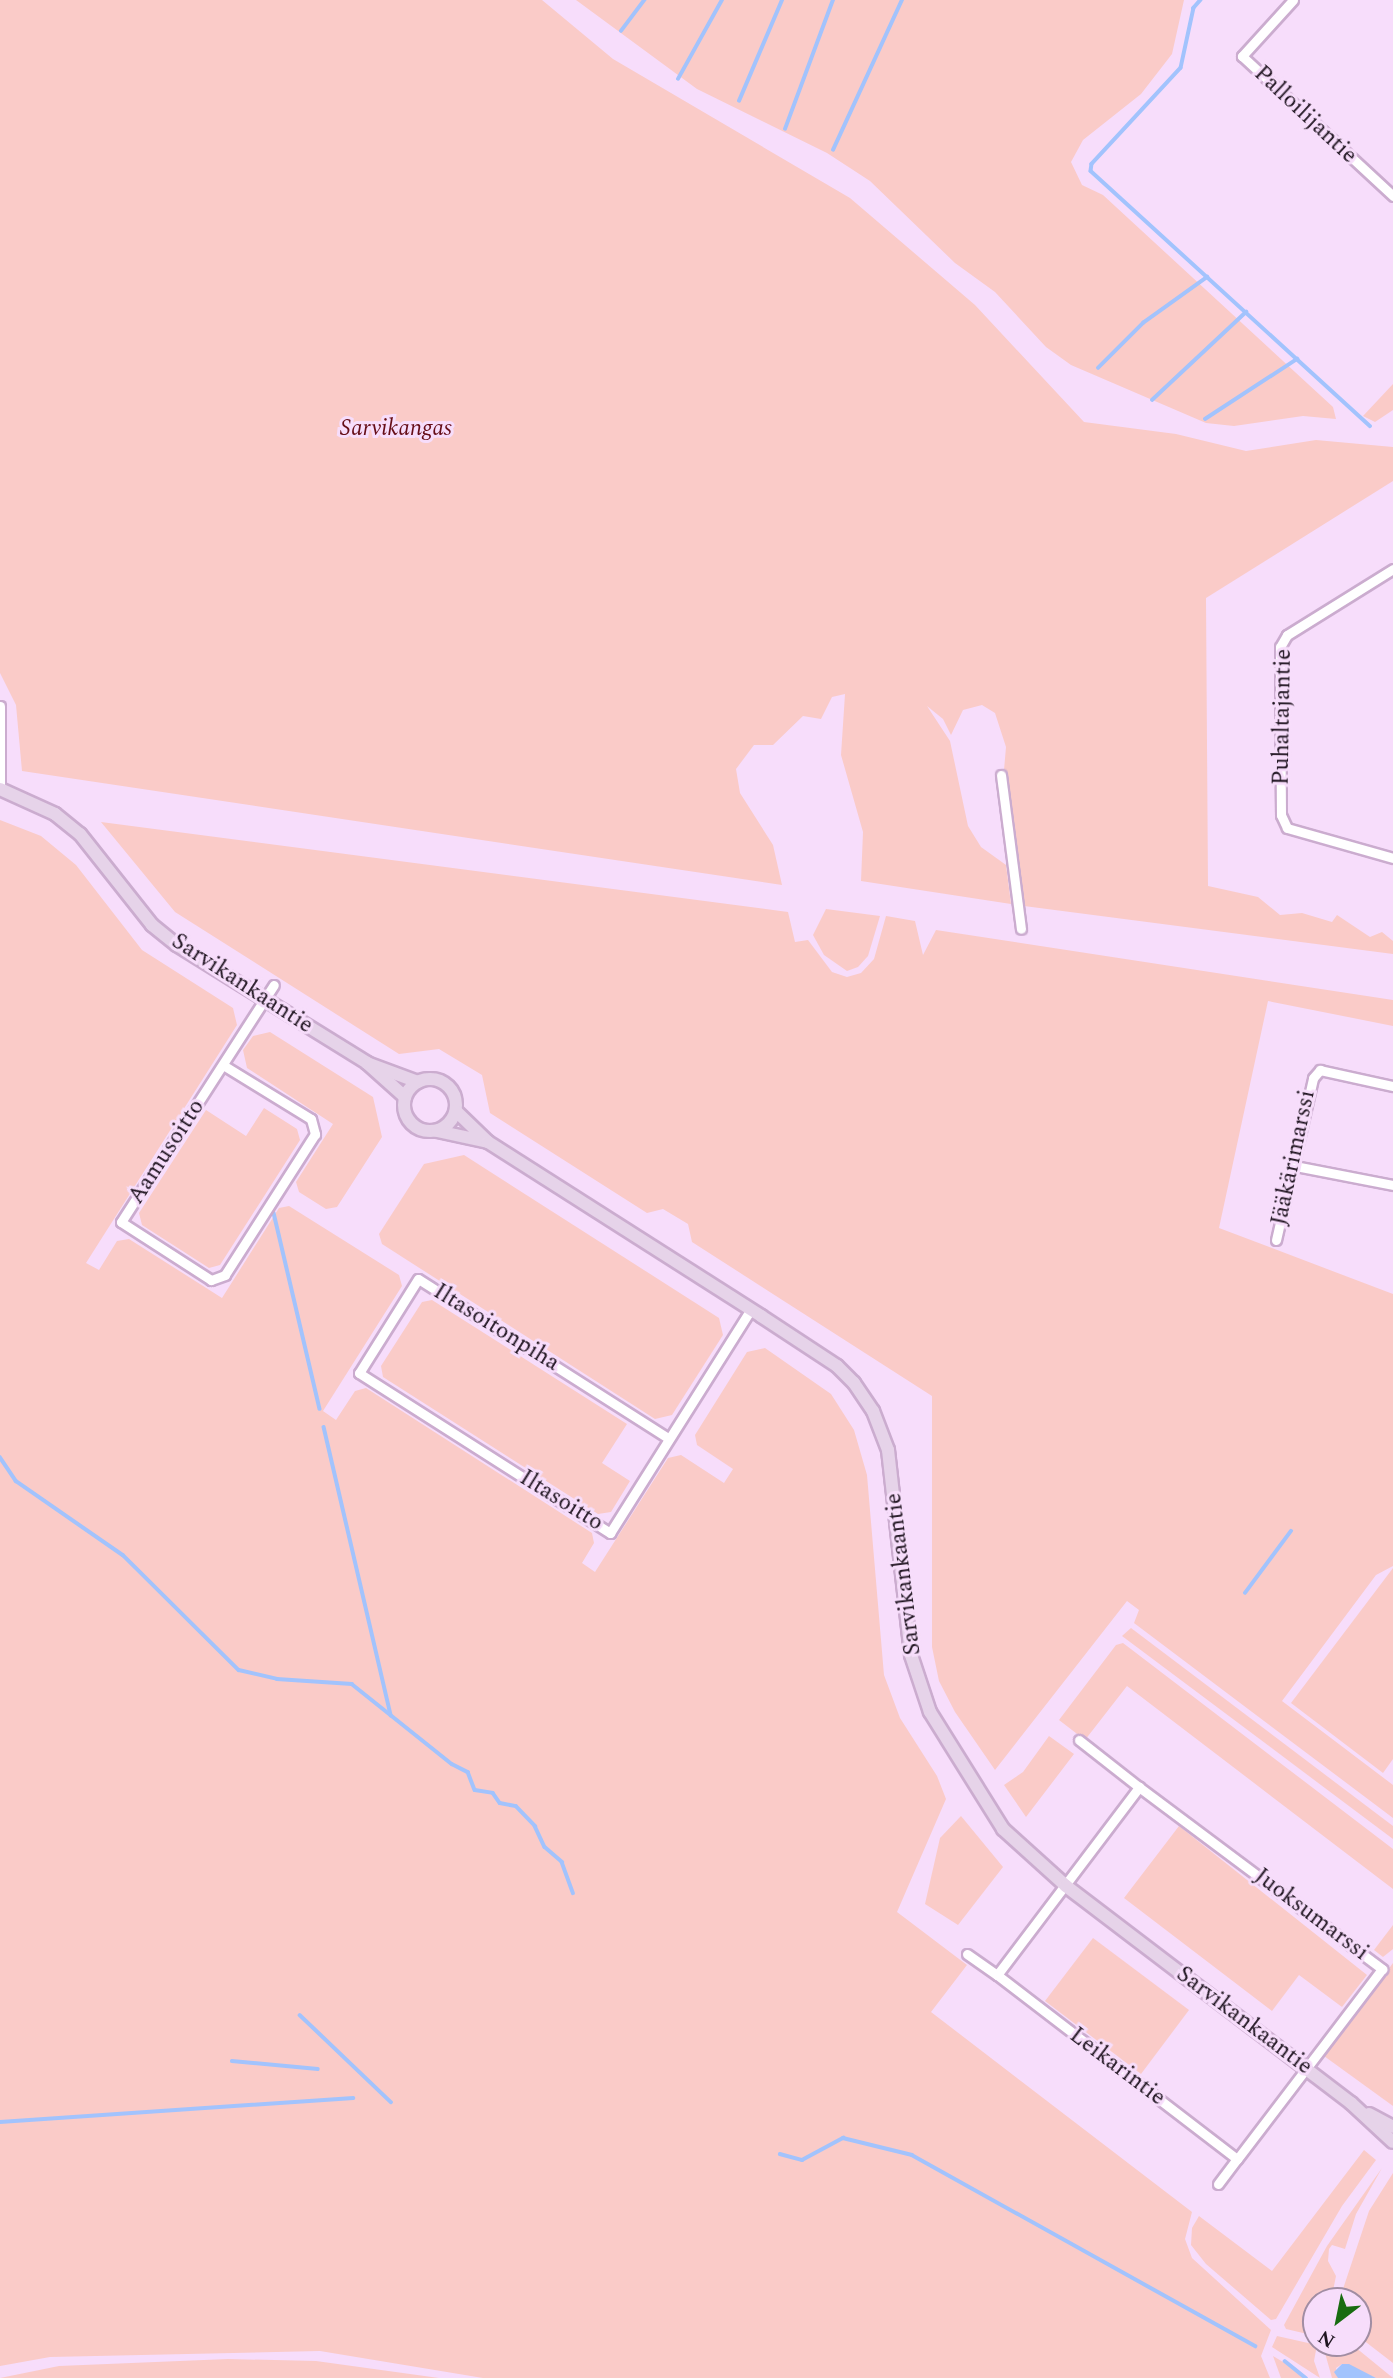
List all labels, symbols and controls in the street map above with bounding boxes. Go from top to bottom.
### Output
street label: Palloilijantie [1248,60,1362,170]
park label: Sarvikangas [340,415,452,443]
street label: Puhaltajantie [1268,649,1298,785]
street label: Sarvikankaantie [166,928,318,1040]
street label: Jääkärimarssi [1266,1088,1322,1228]
street label: Aamusoitto [123,1094,211,1210]
street label: Iltasoitonpiha [428,1278,564,1378]
street label: Iltasoitto [514,1465,608,1537]
street label: Sarvikankaantie [880,1491,928,1657]
street label: Juoksumarssi [1248,1863,1374,1967]
street label: Sarvikankaantie [1171,1961,1317,2081]
street label: Leikarintie [1064,2022,1170,2112]
north arrow [1302,2287,1372,2357]
text: N [1312,2322,1341,2355]

